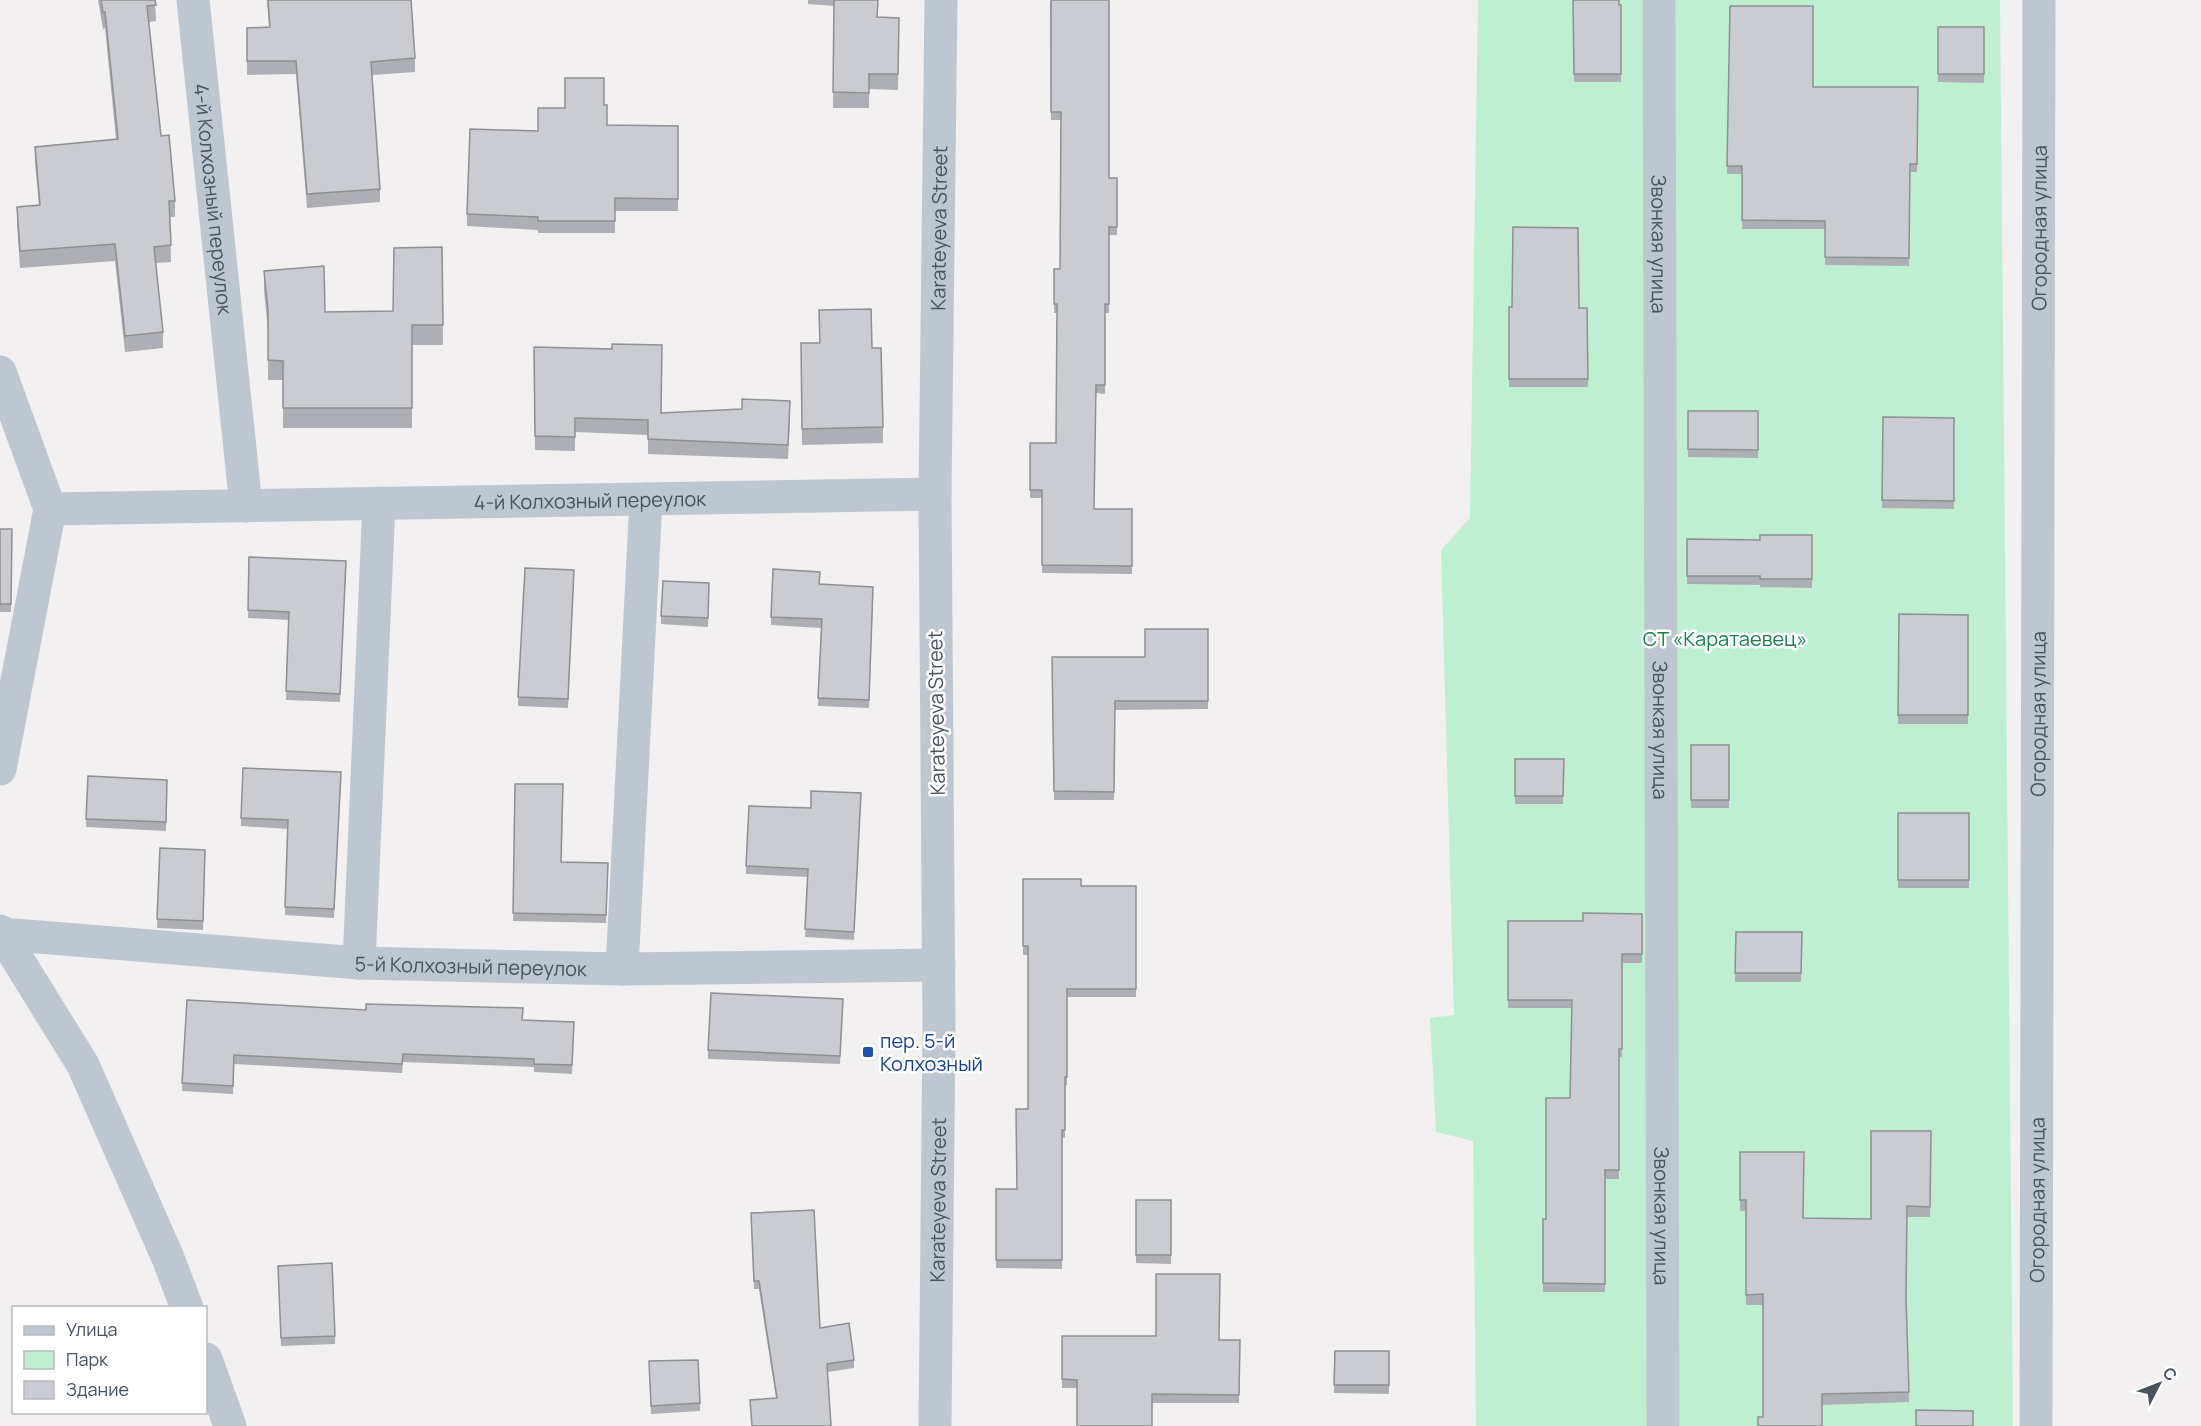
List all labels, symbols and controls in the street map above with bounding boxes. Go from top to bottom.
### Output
street label: 4-й Колхозный переулок [188,82,239,317]
street label: Karateyeva Street [924,145,953,311]
street label: Огородная улица [2025,145,2052,311]
street label: Звонкая улица [1646,174,1673,314]
street label: 4-й Колхозный переулок [473,484,707,515]
park label: СТ «Каратаевец» [1643,625,1807,652]
street label: Karateyeva Street [921,630,951,796]
street label: Огородная улица [2024,631,2051,797]
street label: Звонкая улица [1647,660,1675,800]
street label: 5-й Колхозный переулок [354,949,588,982]
place label: пер. 5-й Колхозный [880,1027,983,1077]
marker: пер. 5-й Колхозный [861,1045,875,1059]
street label: Karateyeva Street [923,1117,952,1283]
street label: Огородная улица [2023,1117,2050,1283]
street label: Звонкая улица [1649,1146,1676,1286]
legend [12,1306,207,1414]
text: Улица [66,1317,118,1341]
text: Парк [66,1347,109,1371]
north arrow [2129,1354,2189,1414]
text: С [2158,1362,2182,1386]
text: Здание [66,1377,129,1401]

